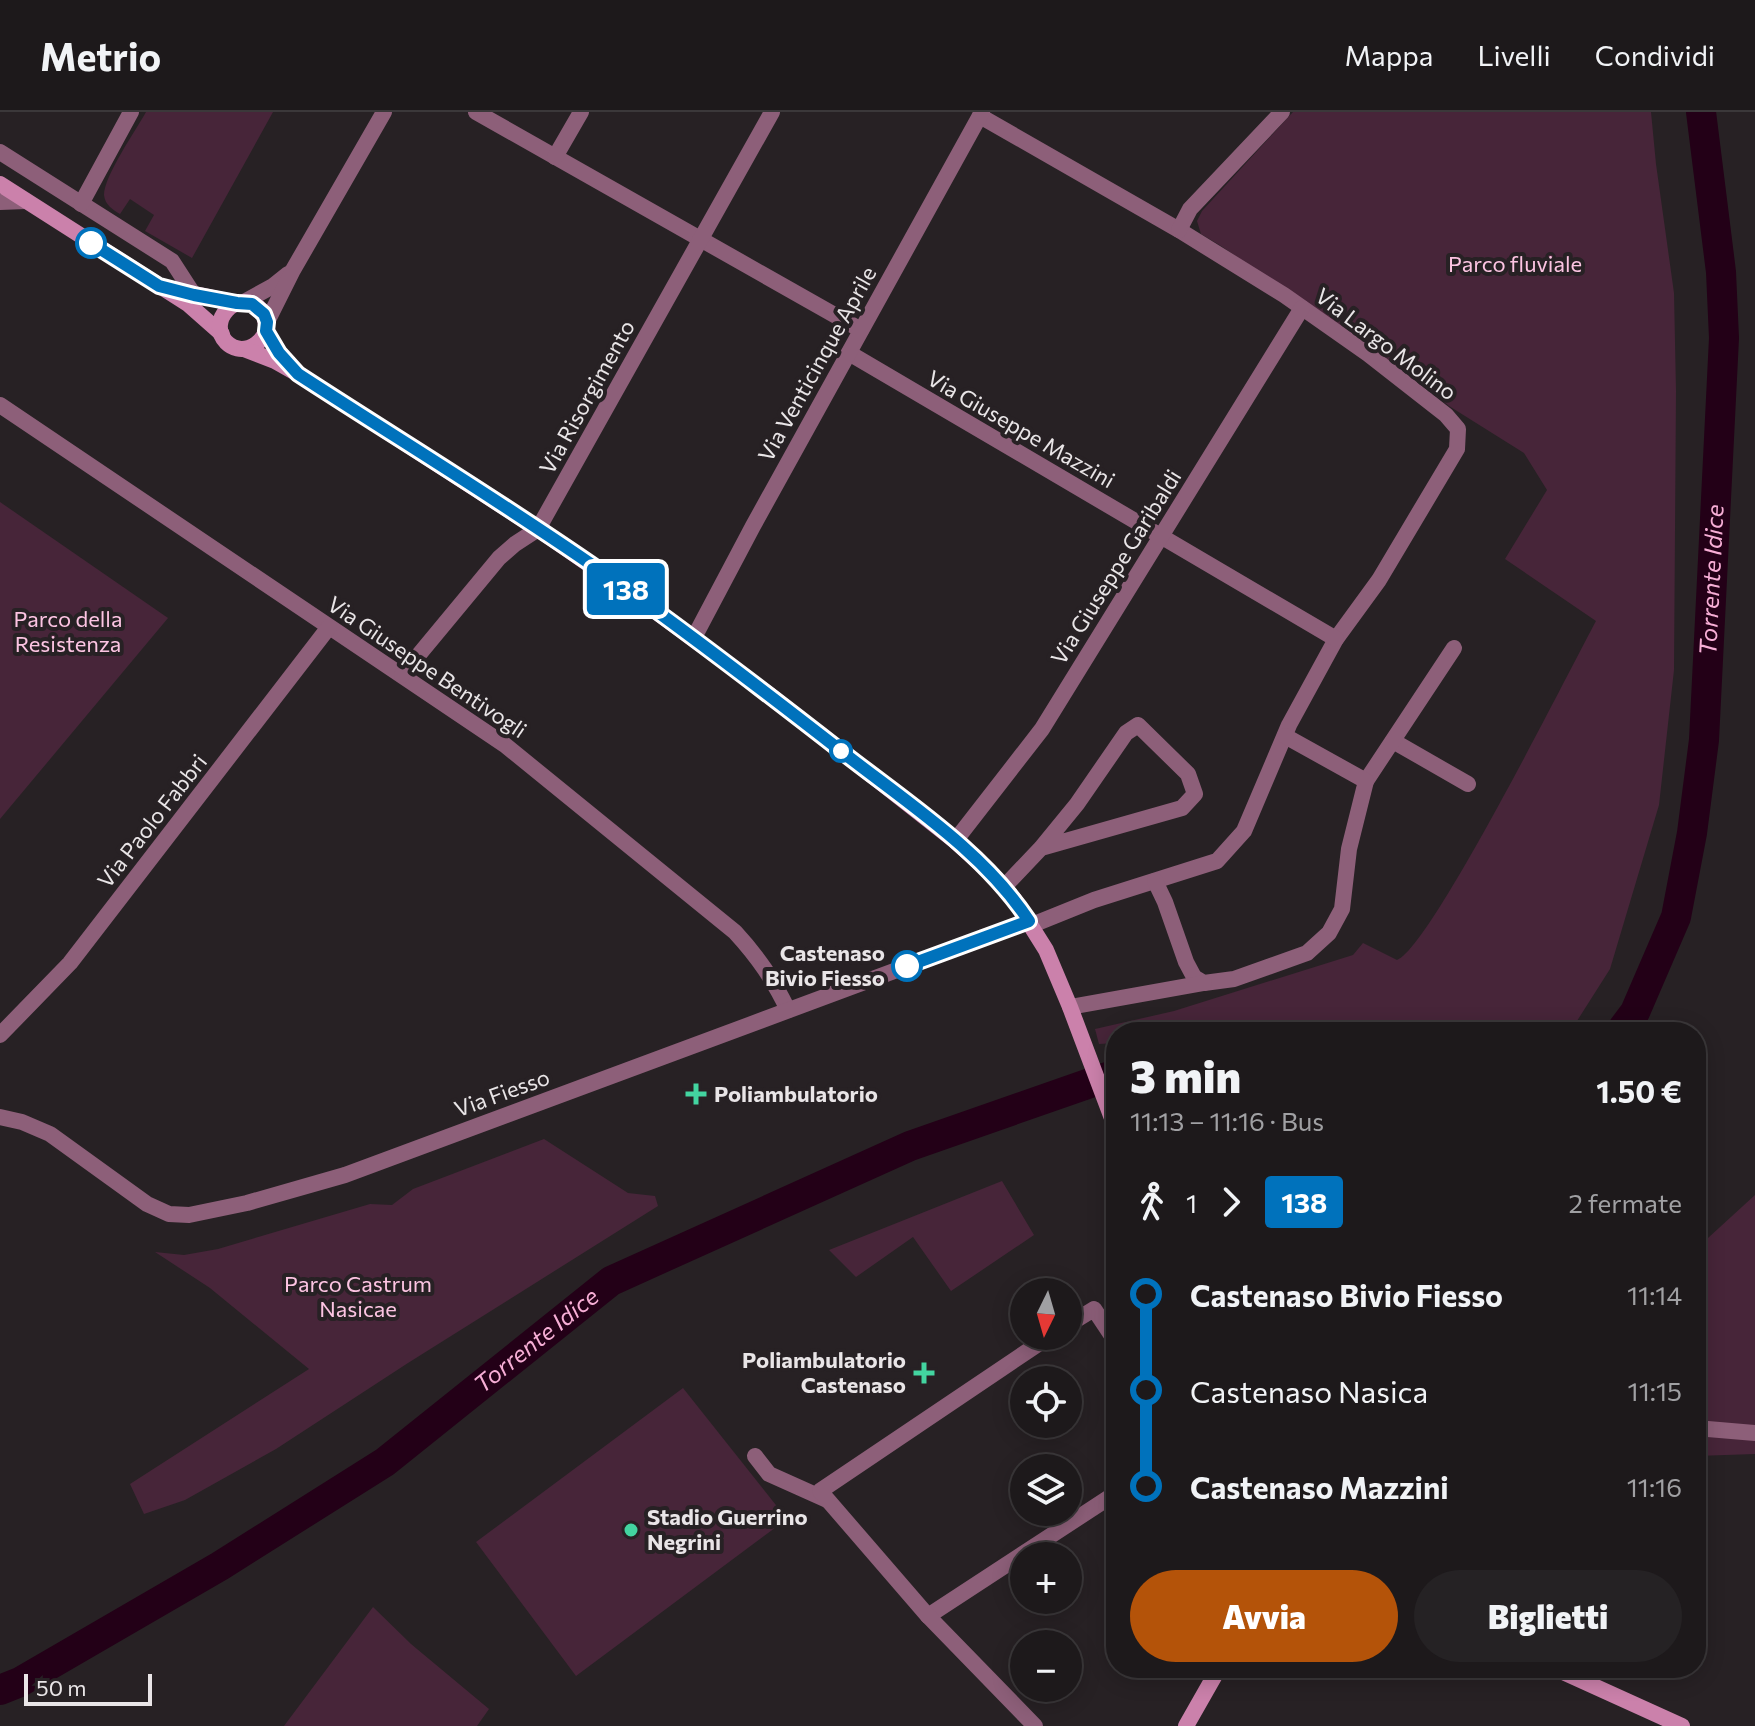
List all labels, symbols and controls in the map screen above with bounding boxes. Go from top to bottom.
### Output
text: Metrio [40,32,161,79]
text: Mappa [1345,38,1433,72]
text: Livelli [1477,38,1551,72]
text: Condividi [1595,38,1715,72]
unlabelled marker [76,228,106,258]
park label: Parco fluviale [1448,250,1582,277]
street label: Via Venticinque Aprile [752,262,881,466]
street label: Via Largo Molino [1310,282,1462,405]
street label: Via Risorgimento [533,315,640,478]
street label: Via Giuseppe Mazzini [923,364,1120,493]
street label: Via Giuseppe Garibaldi [1045,464,1187,669]
water label: Torrente Idice [1692,503,1729,656]
line badge: 138 [580,563,672,615]
text: 138 [603,572,649,606]
street label: Via Giuseppe Bentivogli [323,590,532,743]
park label: Parco della Resistenza [14,605,122,657]
unlabelled marker [830,740,852,762]
street label: Via Paolo Fabbri [91,749,212,893]
place label: Castenaso Bivio Fiesso [765,939,885,991]
marker: Castenaso Bivio Fiesso [892,951,922,981]
text: 3 min [1130,1048,1241,1102]
street label: Via Fiesso [450,1063,553,1122]
text: 1.50 € [1596,1072,1682,1109]
place label: Poliambulatorio [714,1080,878,1107]
marker: Poliambulatorio [685,1083,707,1105]
text: 11:13 – 11:16 · Bus [1130,1105,1324,1136]
icon: walk [1130,1180,1174,1224]
icon: forward [1209,1180,1253,1224]
text: 138 [1281,1185,1327,1219]
text: 1 [1186,1187,1197,1218]
text: 2 fermate [1568,1187,1682,1218]
park label: Parco Castrum Nasicae [284,1270,432,1322]
text: Castenaso Bivio Fiesso [1190,1276,1503,1313]
north arrow [1010,1278,1082,1350]
map controls [1010,1278,1082,1702]
text: 11:14 [1627,1279,1682,1310]
water label: Torrente Idice [468,1281,604,1398]
place label: Poliambulatorio Castenaso [742,1346,906,1398]
marker: Poliambulatorio Castenaso [913,1362,935,1384]
button: locate [1010,1366,1082,1438]
text: Castenaso Nasica [1190,1372,1428,1409]
text: 11:15 [1628,1375,1682,1406]
button: layers [1010,1454,1082,1526]
text: Castenaso Mazzini [1190,1468,1449,1505]
text: 11:16 [1627,1471,1682,1502]
place label: Stadio Guerrino Negrini [647,1503,808,1555]
marker: Stadio Guerrino Negrini [622,1521,640,1539]
button: + [1010,1542,1082,1614]
button: Avvia [1130,1570,1398,1662]
button: Biglietti [1414,1570,1682,1662]
button: − [1010,1630,1082,1702]
scale bar [24,1670,152,1706]
text: 50 m [36,1674,86,1701]

